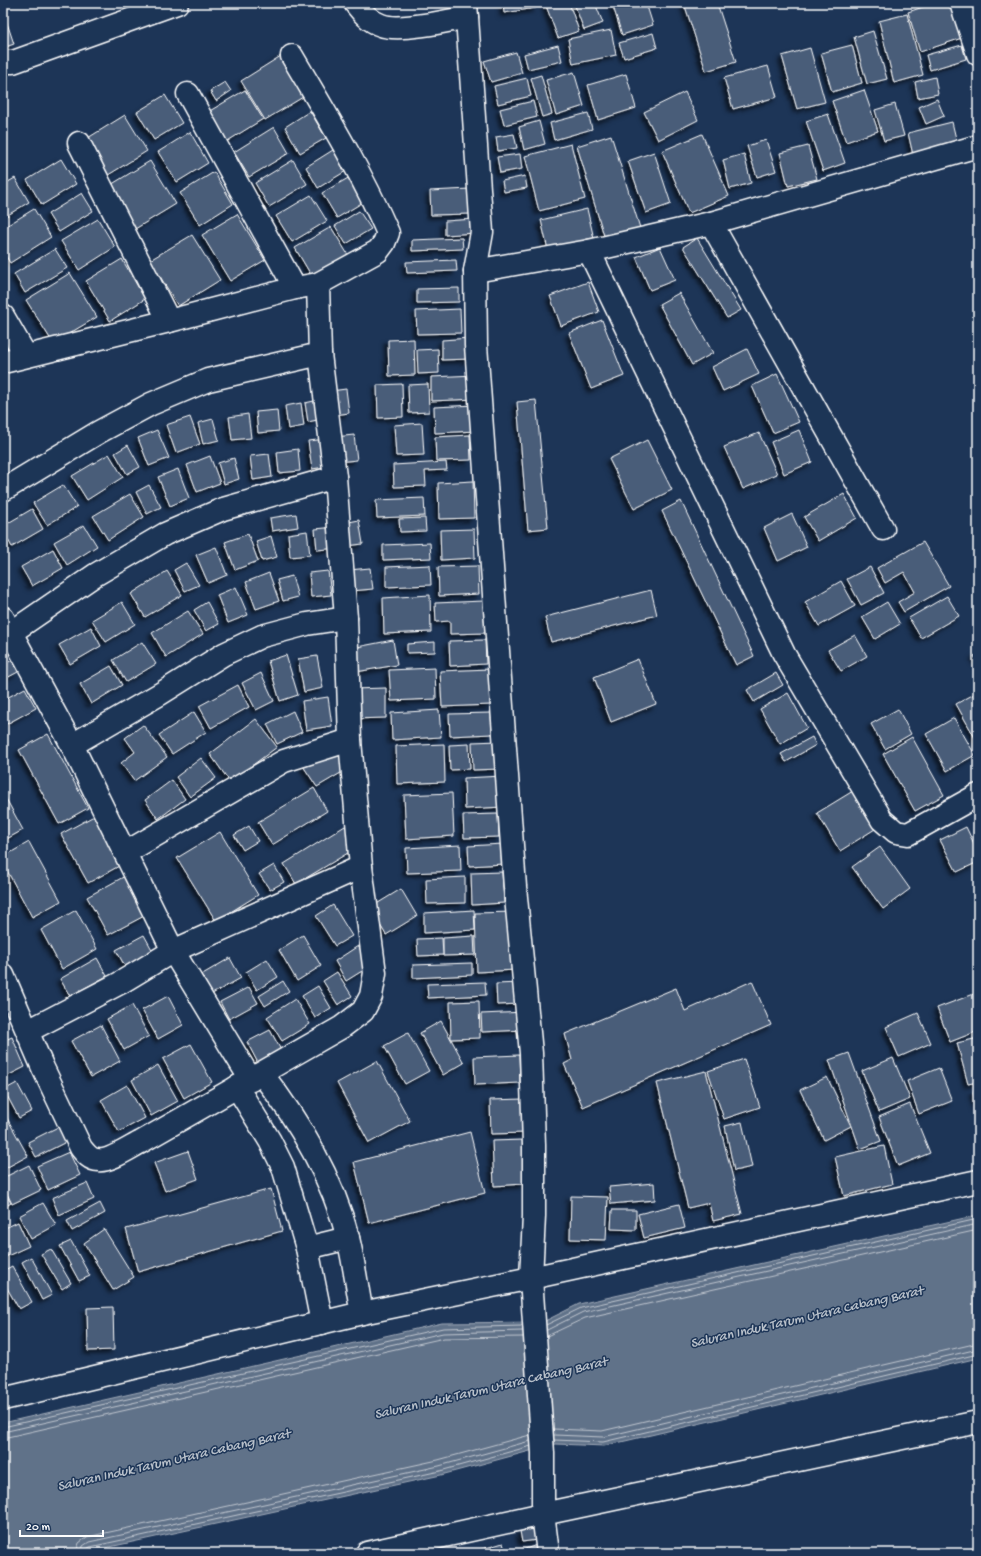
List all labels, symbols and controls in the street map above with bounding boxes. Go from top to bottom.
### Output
water label: Saluran Induk Tarum Utara Cabang Barat [689,1282,927,1353]
water label: Saluran Induk Tarum Utara Cabang Barat [373,1353,611,1424]
water label: Saluran Induk Tarum Utara Cabang Barat [56,1425,294,1496]
scale bar [20,1512,103,1538]
text: 20 m [26,1521,51,1535]

